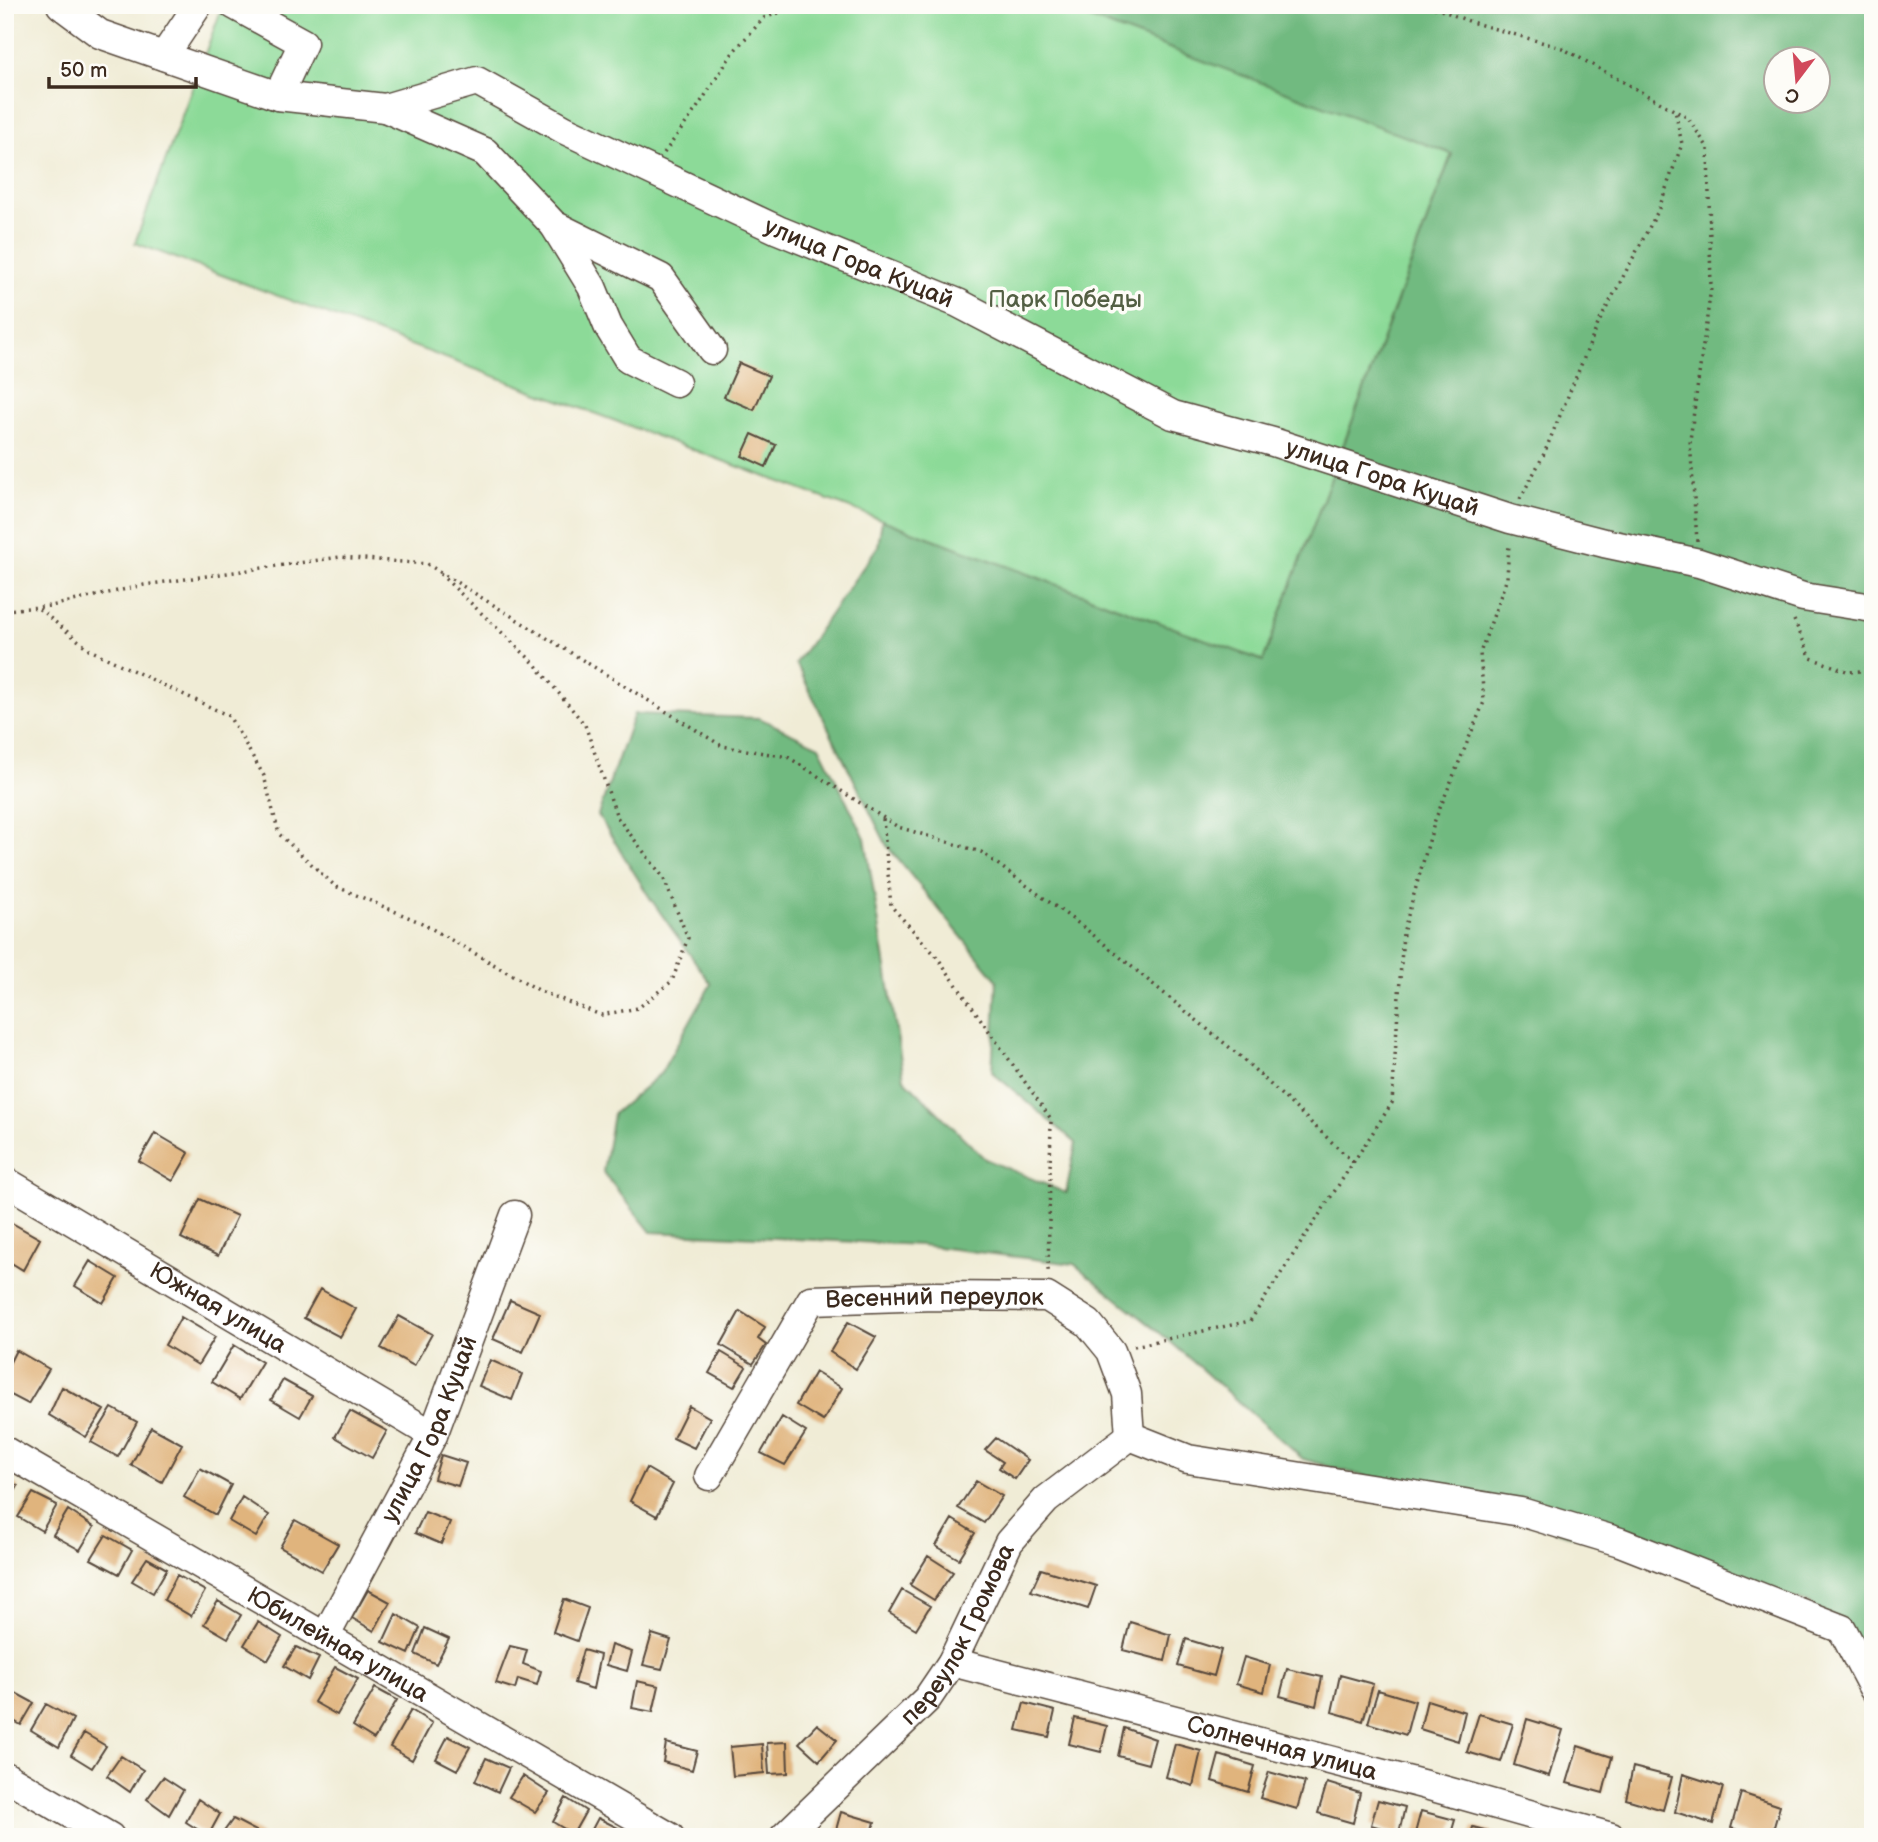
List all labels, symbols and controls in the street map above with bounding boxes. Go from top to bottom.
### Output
scale bar [49,46,196,90]
north arrow [1762,46,1832,116]
text: 50 m [60,58,107,83]
text: С [1783,82,1802,108]
street label: улица Гора Куцай [759,212,958,315]
park label: Парк Победы [988,285,1142,314]
street label: улица Гора Куцай [1282,433,1483,523]
street label: Южная улица [144,1256,292,1360]
street label: Весенний переулок [825,1282,1044,1315]
street label: улица Гора Куцай [375,1332,484,1527]
street label: переулок Громова [895,1539,1021,1732]
street label: Юбилейная улица [242,1581,434,1709]
street label: Солнечная улица [1184,1710,1380,1787]

